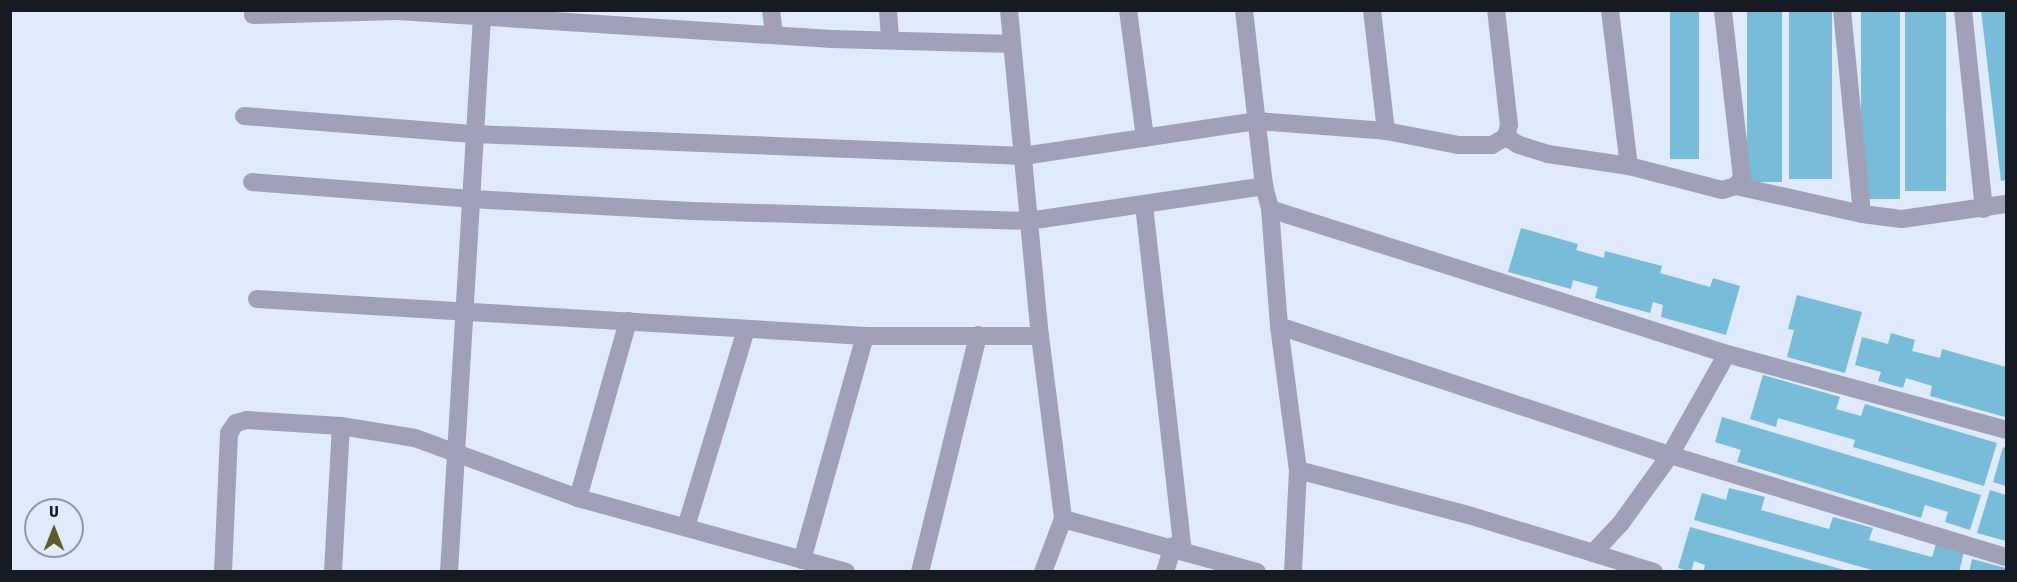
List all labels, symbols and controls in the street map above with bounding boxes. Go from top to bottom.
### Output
north arrow [24,498,84,558]
text: U [49,502,59,521]

